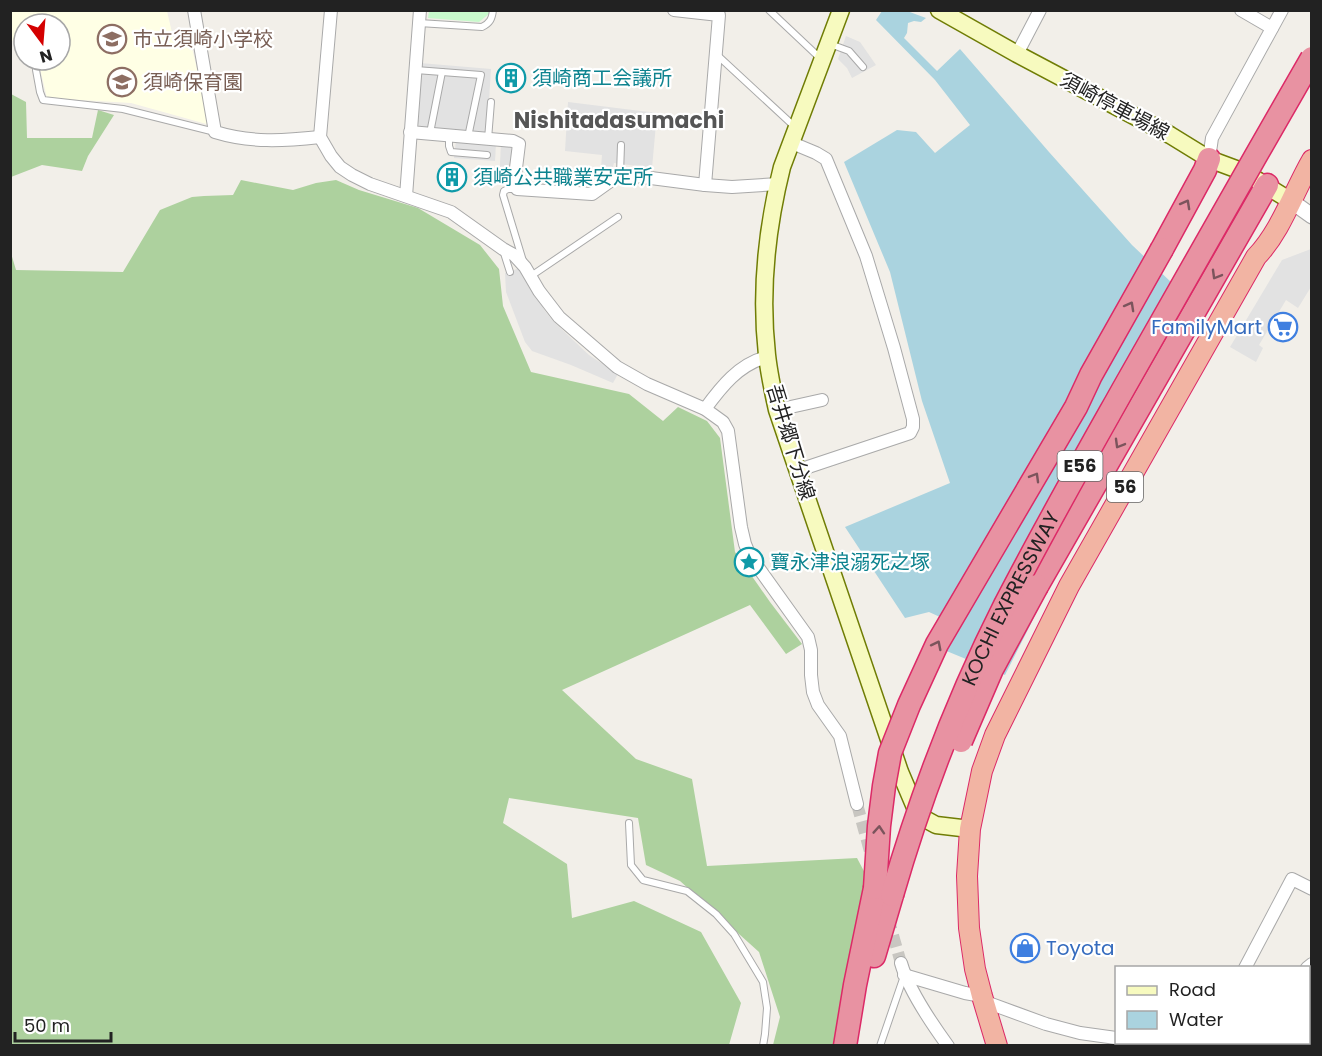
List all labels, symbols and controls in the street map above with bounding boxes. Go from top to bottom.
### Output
north arrow [12,12,72,72]
school or university icon: 市立須崎小学校 [96,23,128,55]
place label: 市立須崎小学校 [133,25,273,53]
text: N [37,43,55,69]
building icon: 須崎商工会議所 [495,62,527,94]
place label: 須崎商工会議所 [532,64,672,92]
street label: 須崎停車場線 [1055,65,1175,147]
school or university icon: 須崎保育園 [106,66,138,98]
place label: 須崎保育園 [143,68,243,96]
district label: Nishitadasumachi [514,105,724,136]
building icon: 須崎公共職業安定所 [436,161,468,193]
place label: 須崎公共職業安定所 [473,163,653,191]
one-way arrow [1179,200,1191,211]
one-way arrow [1212,269,1224,279]
one-way arrow [1122,302,1134,313]
supermarket icon: FamilyMart [1267,311,1299,343]
place label: FamilyMart [1151,313,1262,341]
street label: 吾井郷下分線 [760,381,822,503]
one-way arrow [1115,438,1126,448]
road number: E56 [1058,451,1102,481]
road number: 56 [1107,472,1143,502]
one-way arrow [1028,473,1040,483]
street label: KOCHI EXPRESSWAY [955,506,1067,690]
place icon: 寶永津浪溺死之塚 [733,546,765,578]
place label: 寶永津浪溺死之塚 [770,548,930,576]
one-way arrow [930,641,941,652]
one-way arrow [872,825,885,834]
shop icon: Toyota [1009,932,1041,964]
place label: Toyota [1046,934,1114,962]
legend [1115,966,1310,1044]
text: Road [1169,977,1216,1002]
scale bar [15,1005,111,1043]
text: Water [1169,1007,1223,1032]
text: 50 m [24,1013,70,1038]

